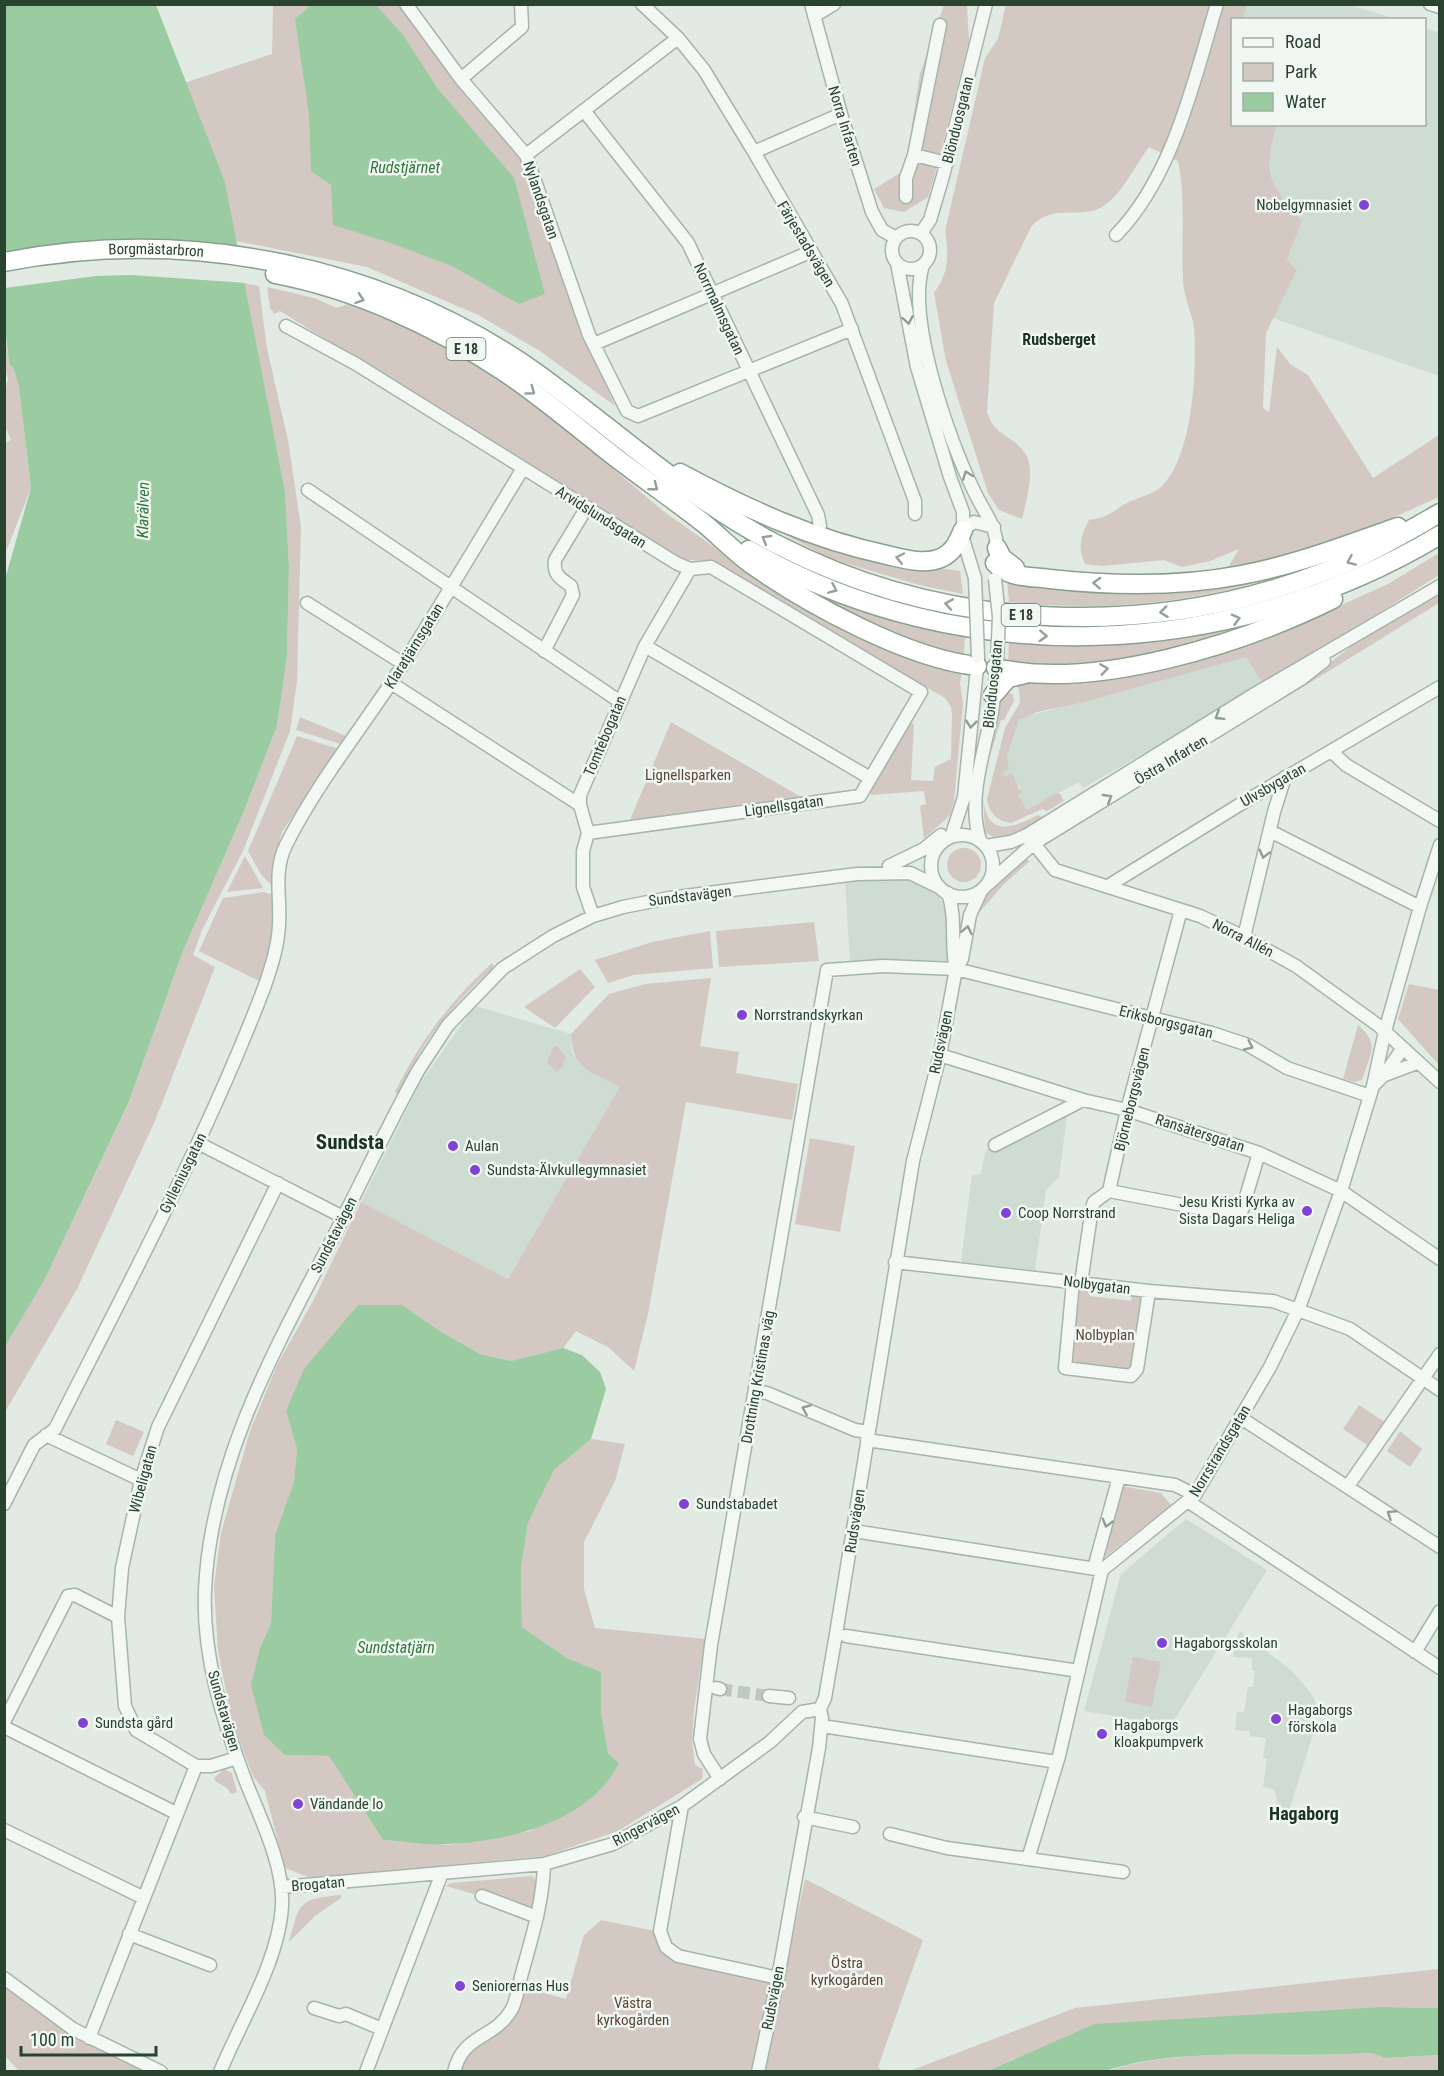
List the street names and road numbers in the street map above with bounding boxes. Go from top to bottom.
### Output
street label: Blönduosgatan [939,75,977,165]
street label: Norra Infarten [824,84,866,168]
street label: Nylandsgatan [519,159,563,241]
street label: Färjestadsvägen [773,198,839,290]
street label: Borgmästarbron [108,240,205,261]
street label: Norrmalmsgatan [690,260,748,358]
road number: E 18 [446,338,486,360]
street label: Arvidslundsgatan [552,482,650,552]
street label: Klaratjärnsgatan [381,600,447,692]
road number: E 18 [1002,604,1040,626]
street label: Blönduosgatan [979,639,1007,729]
street label: Tomtebogatan [580,693,630,779]
street label: Östra Infarten [1131,731,1211,789]
street label: Ulvsbygatan [1237,759,1309,811]
street label: Lignellsgatan [743,792,825,820]
street label: Sundstavägen [648,882,732,910]
street label: Norra Allén [1209,915,1277,961]
street label: Eriksborgsgatan [1117,1002,1215,1042]
street label: Rudsvägen [925,1008,957,1076]
street label: Björneborgsvägen [1110,1045,1154,1153]
street label: Ransätersgatan [1153,1110,1247,1156]
street label: Gylleniusgatan [156,1130,210,1216]
street label: Sundstavägen [307,1194,361,1276]
street label: Nolbygatan [1063,1272,1131,1298]
street label: Drottning Kristinas väg [737,1309,779,1445]
street label: Norrstrandsgatan [1186,1402,1254,1500]
street label: Wibeligatan [125,1443,161,1515]
street label: Rudsvägen [841,1488,869,1554]
street label: Sundstavägen [204,1668,244,1754]
street label: Ringervägen [610,1800,682,1850]
street label: Brogatan [291,1873,345,1895]
street label: Rudsvägen [758,1965,788,2031]

